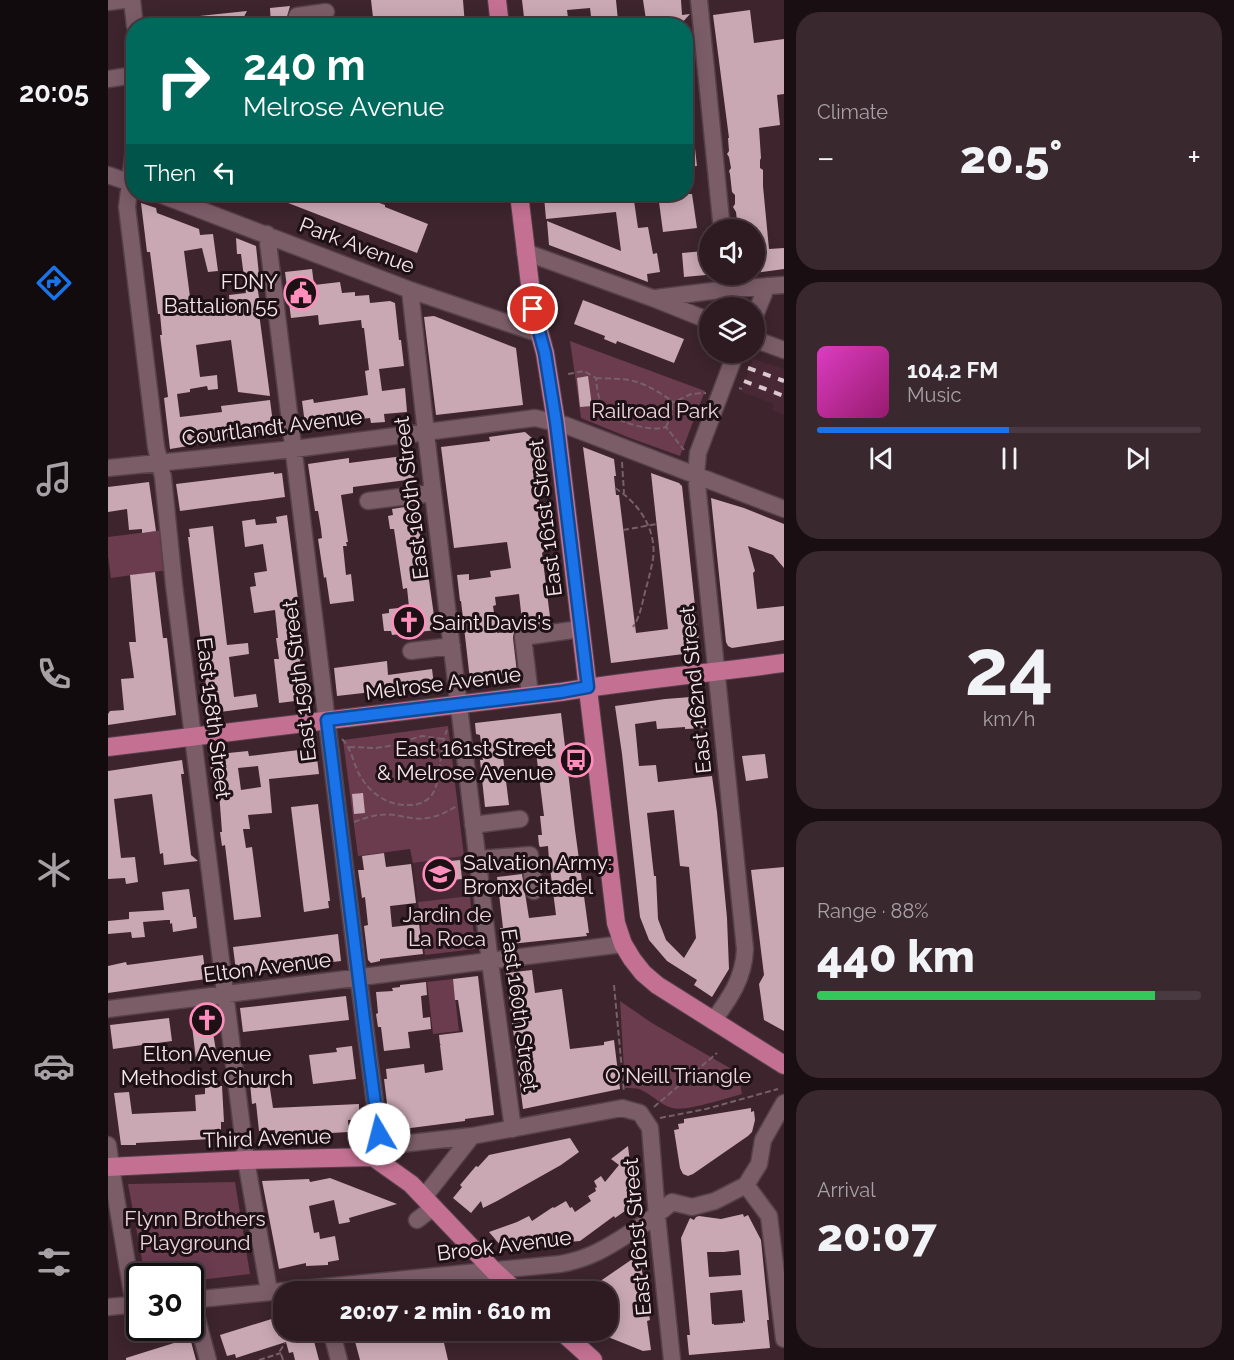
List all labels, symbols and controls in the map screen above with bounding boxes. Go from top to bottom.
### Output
text: 240 m [243,41,366,90]
icon: right [144,42,222,120]
text: 20:05 [19,77,89,108]
text: Melrose Avenue [243,91,444,122]
text: Climate [817,100,888,124]
text: 20.5° [960,131,1062,184]
text: − [817,138,835,177]
text: + [1187,138,1201,177]
icon: left [208,156,241,189]
text: Then [144,160,196,186]
street label: Park Avenue [296,212,418,278]
map controls [699,219,765,363]
button: sound [699,219,765,285]
icon: directions [33,262,75,304]
place label: FDNY Battalion 55 [164,269,278,318]
public building icon: FDNY Battalion 55 [283,275,319,311]
pin [507,283,558,334]
icon: arrive [516,292,549,325]
button: layers [699,297,765,363]
text: 104.2 FM [907,357,998,383]
text: Music [907,383,961,407]
park label: Railroad Park [591,398,719,423]
street label: Courtlandt Avenue [180,404,364,450]
street label: East 160th Street [389,415,433,581]
street label: East 161st Street [523,438,567,598]
icon: previous [865,442,898,475]
icon: pause [993,442,1026,475]
icon: next [1121,442,1154,475]
icon: music [33,458,75,500]
street label: East 159th Street [277,599,321,763]
church icon: Saint Davis's [391,604,427,640]
street label: East 162nd Street [674,605,716,775]
place label: Saint Davis's [432,610,551,635]
text: 24 [965,622,1053,713]
street label: East 158th Street [192,636,236,800]
icon: phone [33,653,75,695]
street label: Melrose Avenue [364,661,522,705]
text: km/h [983,707,1035,731]
place label: East 161st Street & Melrose Avenue [377,736,553,785]
bus stop icon: East 161st Street & Melrose Avenue [558,742,594,778]
icon: climate [33,849,75,891]
place label: Salvation Army: Bronx Citadel [463,850,612,899]
school or university icon: Salvation Army: Bronx Citadel [422,856,458,892]
text: Range · 88% [817,899,929,923]
park label: Jardin de La Roca [402,902,492,951]
street label: East 160th Street [496,927,544,1093]
text: 440 km [817,930,975,983]
street label: Elton Avenue [202,947,332,987]
church icon: Elton Avenue Methodist Church [189,1002,225,1038]
place label: Elton Avenue Methodist Church [121,1041,293,1090]
icon: car [33,1045,75,1087]
park label: O'Neill Triangle [605,1063,751,1088]
position arrow [347,1102,411,1166]
street label: Third Avenue [203,1123,331,1153]
street label: East 161st Street [618,1157,656,1317]
text: Arrival [817,1178,876,1202]
park label: Flynn Brothers Playground [124,1206,266,1255]
text: 20:07 [817,1209,937,1262]
street label: Brook Avenue [435,1224,573,1266]
icon: filters [33,1241,75,1283]
speed limit sign: 30 [126,1263,204,1341]
text: 20:07 · 2 min · 610 m [340,1298,551,1324]

